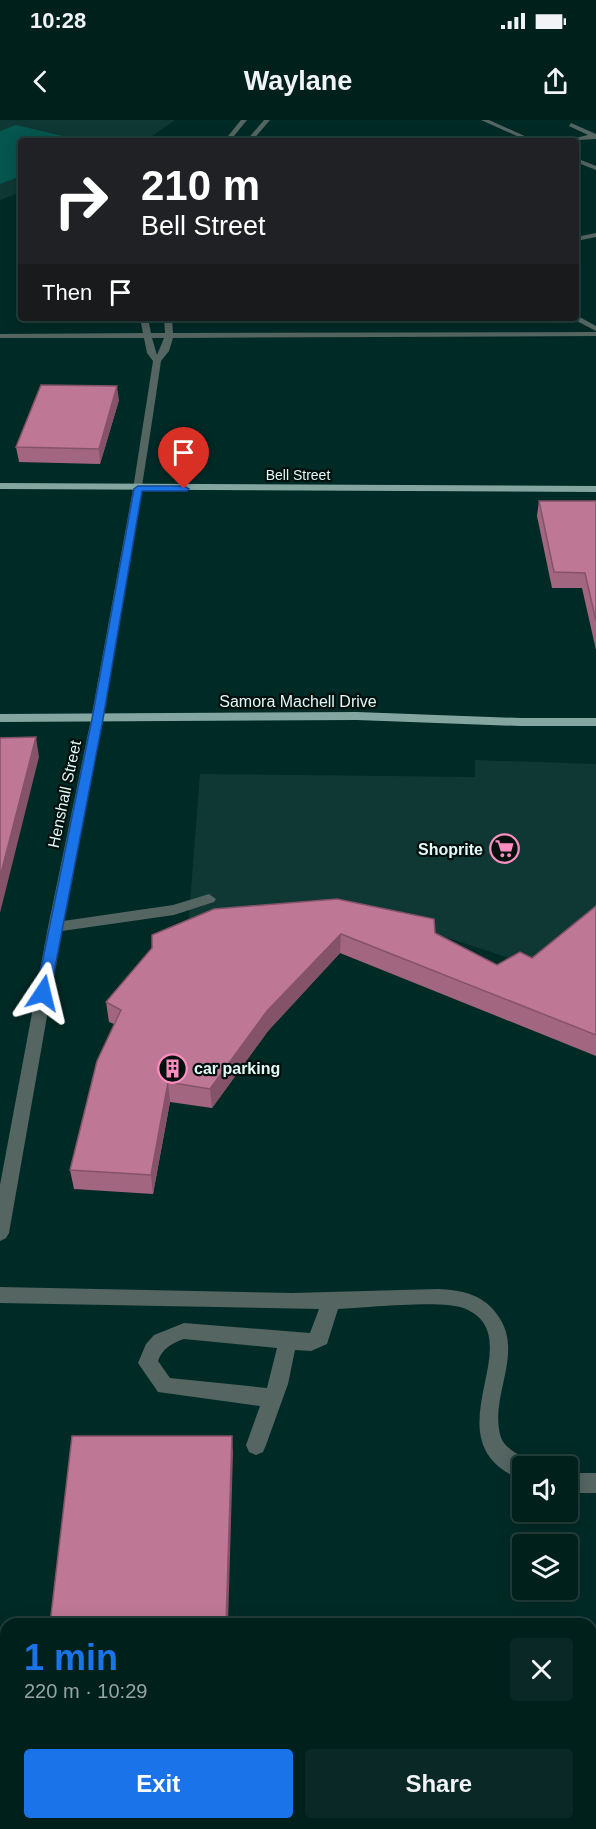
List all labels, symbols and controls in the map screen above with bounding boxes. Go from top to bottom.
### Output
text: 10:28 [30,8,86,33]
icon: back [24,65,57,98]
icon: share [539,65,572,98]
text: Waylane [244,66,352,96]
icon: right [42,162,120,240]
text: 210 m [141,162,260,209]
text: Bell Street [141,211,266,241]
icon: arrive [104,276,137,309]
text: Then [42,280,92,305]
pin [158,427,209,489]
icon: arrive [167,436,200,469]
street label: Bell Street [266,467,330,483]
street label: Samora Machell Drive [219,693,377,710]
street label: Henshall Street [45,738,84,849]
supermarket icon: Shoprite [488,833,520,865]
place label: Shoprite [418,841,483,858]
position arrow [11,961,75,1025]
building icon: car parking [157,1052,189,1084]
place label: car parking [194,1060,280,1077]
map controls [512,1456,578,1600]
button: sound [512,1456,578,1522]
button: layers [512,1534,578,1600]
text: 1 min [24,1637,118,1678]
button: close [510,1638,573,1701]
text: 220 m · 10:29 [24,1680,147,1702]
button: Exit [24,1749,293,1818]
button: Share [305,1749,573,1818]

